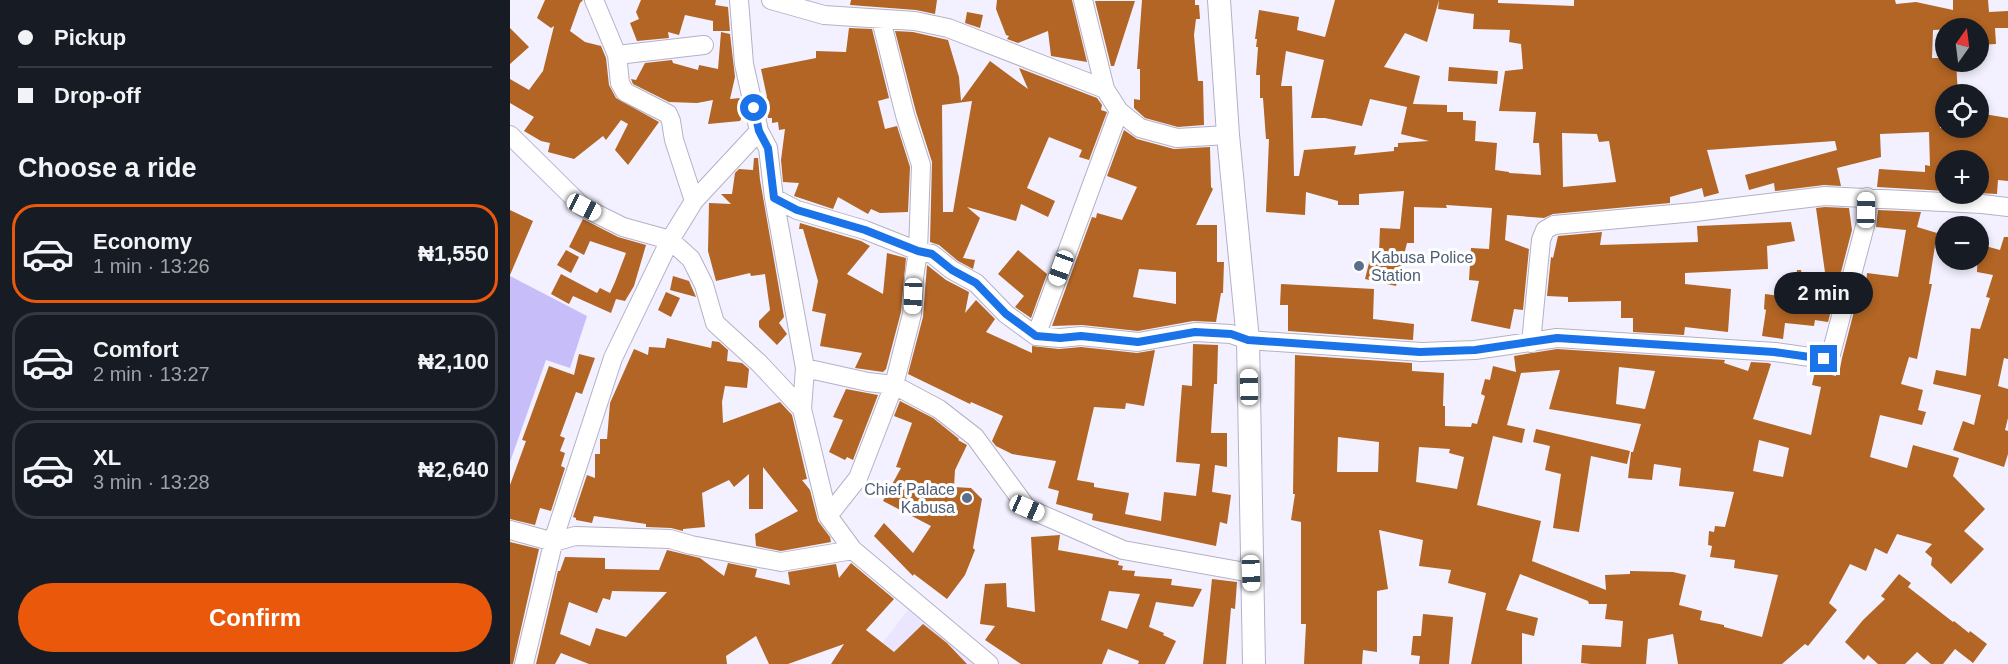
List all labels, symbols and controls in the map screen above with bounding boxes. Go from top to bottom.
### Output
north arrow [1935,18,1989,72]
map controls [1935,18,1989,270]
text: Pickup [54,25,126,50]
text: Drop-off [54,83,141,108]
button: locate [1935,84,1989,138]
route start [740,94,767,121]
button: + [1935,150,1989,204]
text: Choose a ride [18,153,197,183]
car [564,191,604,223]
car [1857,192,1875,228]
button: − [1935,216,1989,270]
icon: car [21,227,75,281]
text: Economy [93,229,192,254]
text: ₦1,550 [418,241,489,266]
car [1046,248,1076,288]
place label: Kabusa Police Station [1371,249,1473,284]
text: 1 min · 13:26 [93,255,210,277]
marker: Kabusa Police Station [1352,259,1366,273]
callout: 2 min [1774,272,1874,314]
car [903,278,923,314]
text: 2 min [1797,282,1850,304]
icon: car [21,335,75,389]
text: Comfort [93,337,179,362]
route end [1810,345,1837,372]
text: ₦2,100 [418,349,489,374]
text: 2 min · 13:27 [93,363,210,385]
car [1240,369,1258,405]
icon: car [21,443,75,497]
text: XL [93,445,121,470]
text: ₦2,640 [418,457,489,482]
text: 3 min · 13:28 [93,471,210,493]
place label: Chief Palace Kabusa [864,481,955,516]
marker: Chief Palace Kabusa [960,491,974,505]
car [1007,492,1047,524]
car [1241,555,1261,591]
button: Confirm [18,583,492,652]

